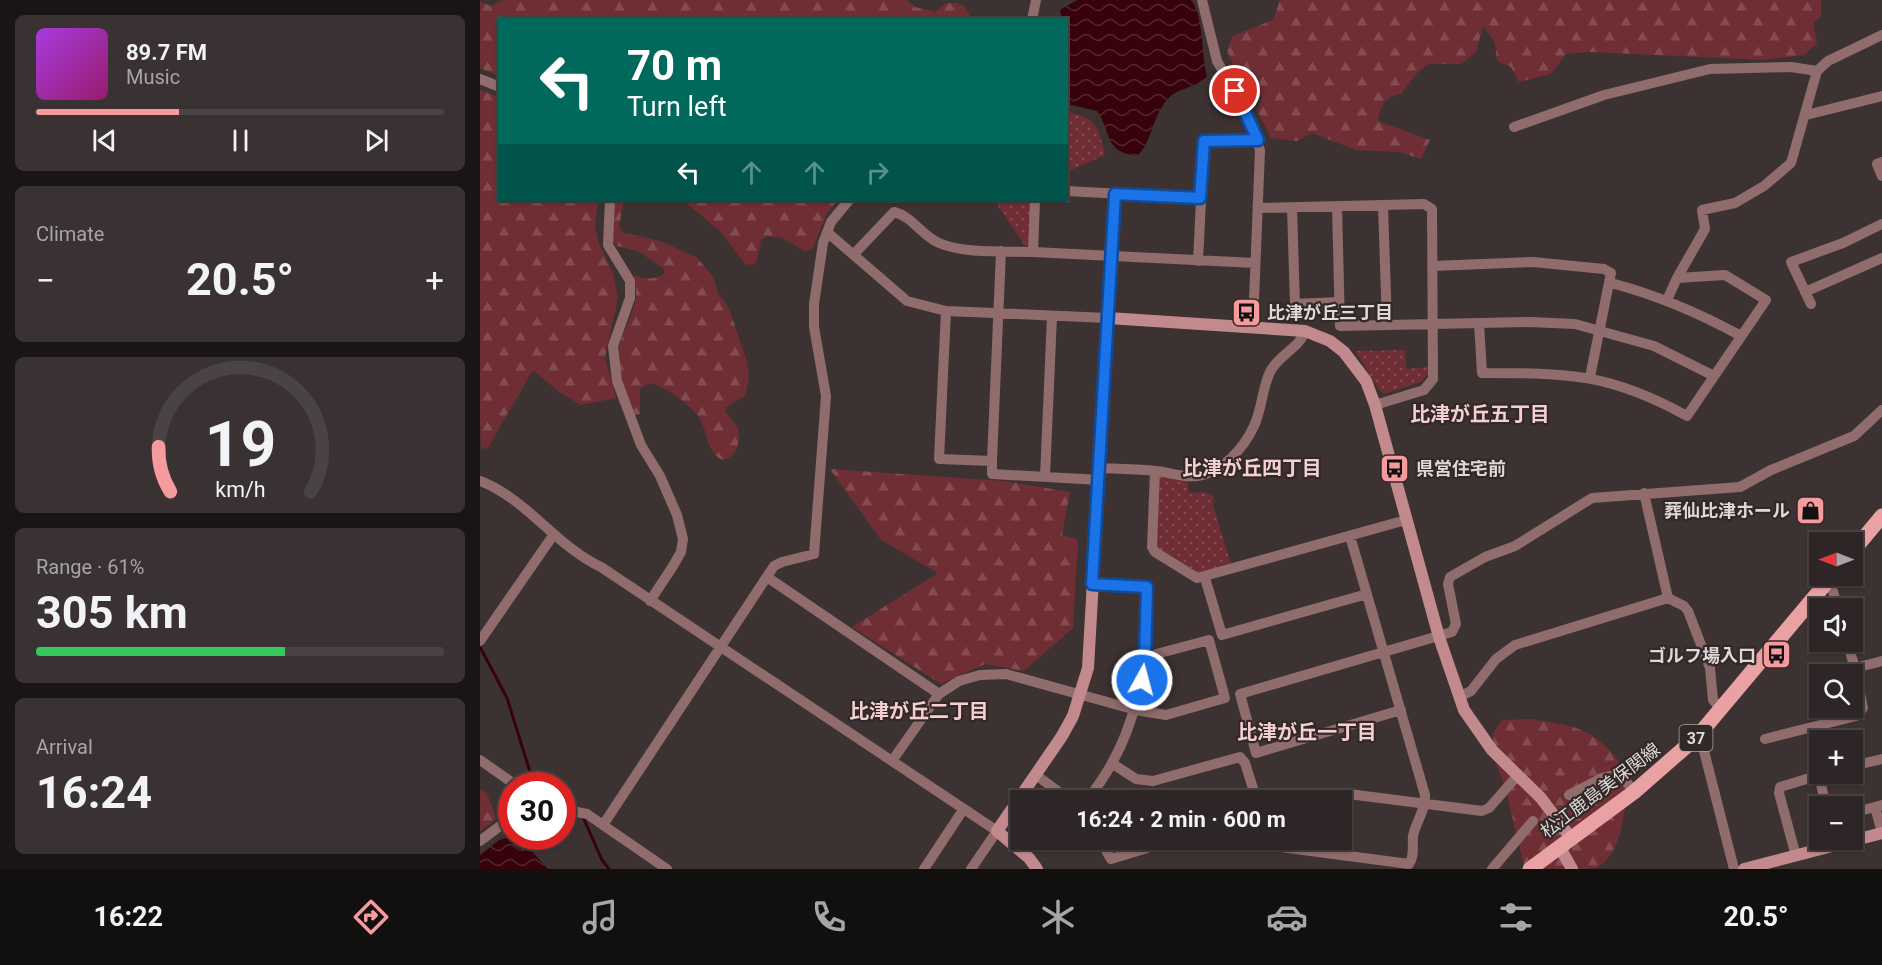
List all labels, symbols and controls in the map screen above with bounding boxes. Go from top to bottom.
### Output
text: 89.7 FM [126,40,207,65]
text: 70 m [627,41,722,90]
icon: left [528,42,606,120]
text: Music [126,65,180,89]
pin [1209,65,1260,116]
icon: arrive [1218,74,1251,107]
text: Turn left [627,91,727,123]
icon: previous [88,124,121,157]
icon: pause [224,124,257,157]
icon: next [360,124,393,157]
icon: left [672,156,705,189]
icon: ahead [735,156,768,189]
icon: ahead [798,156,831,189]
icon: right [861,156,894,189]
text: Climate [36,222,104,246]
text: 20.5° [186,253,294,306]
text: − [36,261,55,300]
text: + [425,261,444,300]
bus stop icon: 比津が丘三丁目 [1230,296,1262,328]
place label: 比津が丘三丁目 [1267,302,1393,323]
district label: 比津が丘五丁目 [1410,402,1550,426]
text: 19 [204,408,276,481]
bus stop icon: 県営住宅前 [1379,452,1411,484]
district label: 比津が丘四丁目 [1182,456,1322,480]
place label: 県営住宅前 [1416,458,1506,479]
text: km/h [215,477,265,502]
shop icon: 葬仙比津ホール [1795,494,1827,526]
place label: 葬仙比津ホール [1664,500,1790,521]
north arrow [1809,532,1863,586]
map controls [1809,532,1863,850]
text: Range · 61% [36,555,144,579]
text: 305 km [36,586,188,639]
button: sound [1809,598,1863,652]
bus stop icon: ゴルフ場入口 [1761,639,1793,671]
place label: ゴルフ場入口 [1648,645,1756,666]
position arrow [1110,648,1174,712]
button: search [1809,664,1863,718]
district label: 比津が丘二丁目 [849,699,989,723]
district label: 比津が丘一丁目 [1237,720,1377,744]
road number: 37 [1680,725,1712,751]
button: + [1809,730,1863,784]
text: Arrival [36,735,93,759]
street label: 松江鹿島美保関線 [1536,738,1664,842]
text: 16:24 [36,766,152,819]
speed limit sign: 30 [498,772,576,850]
button: − [1809,796,1863,850]
text: 16:24 · 2 min · 600 m [1076,807,1286,832]
icon: directions [350,896,392,938]
icon: music [579,896,621,938]
icon: phone [808,896,850,938]
icon: climate [1037,896,1079,938]
icon: car [1266,896,1308,938]
icon: filters [1495,896,1537,938]
text: 16:22 [93,901,163,933]
text: 20.5° [1724,901,1788,933]

